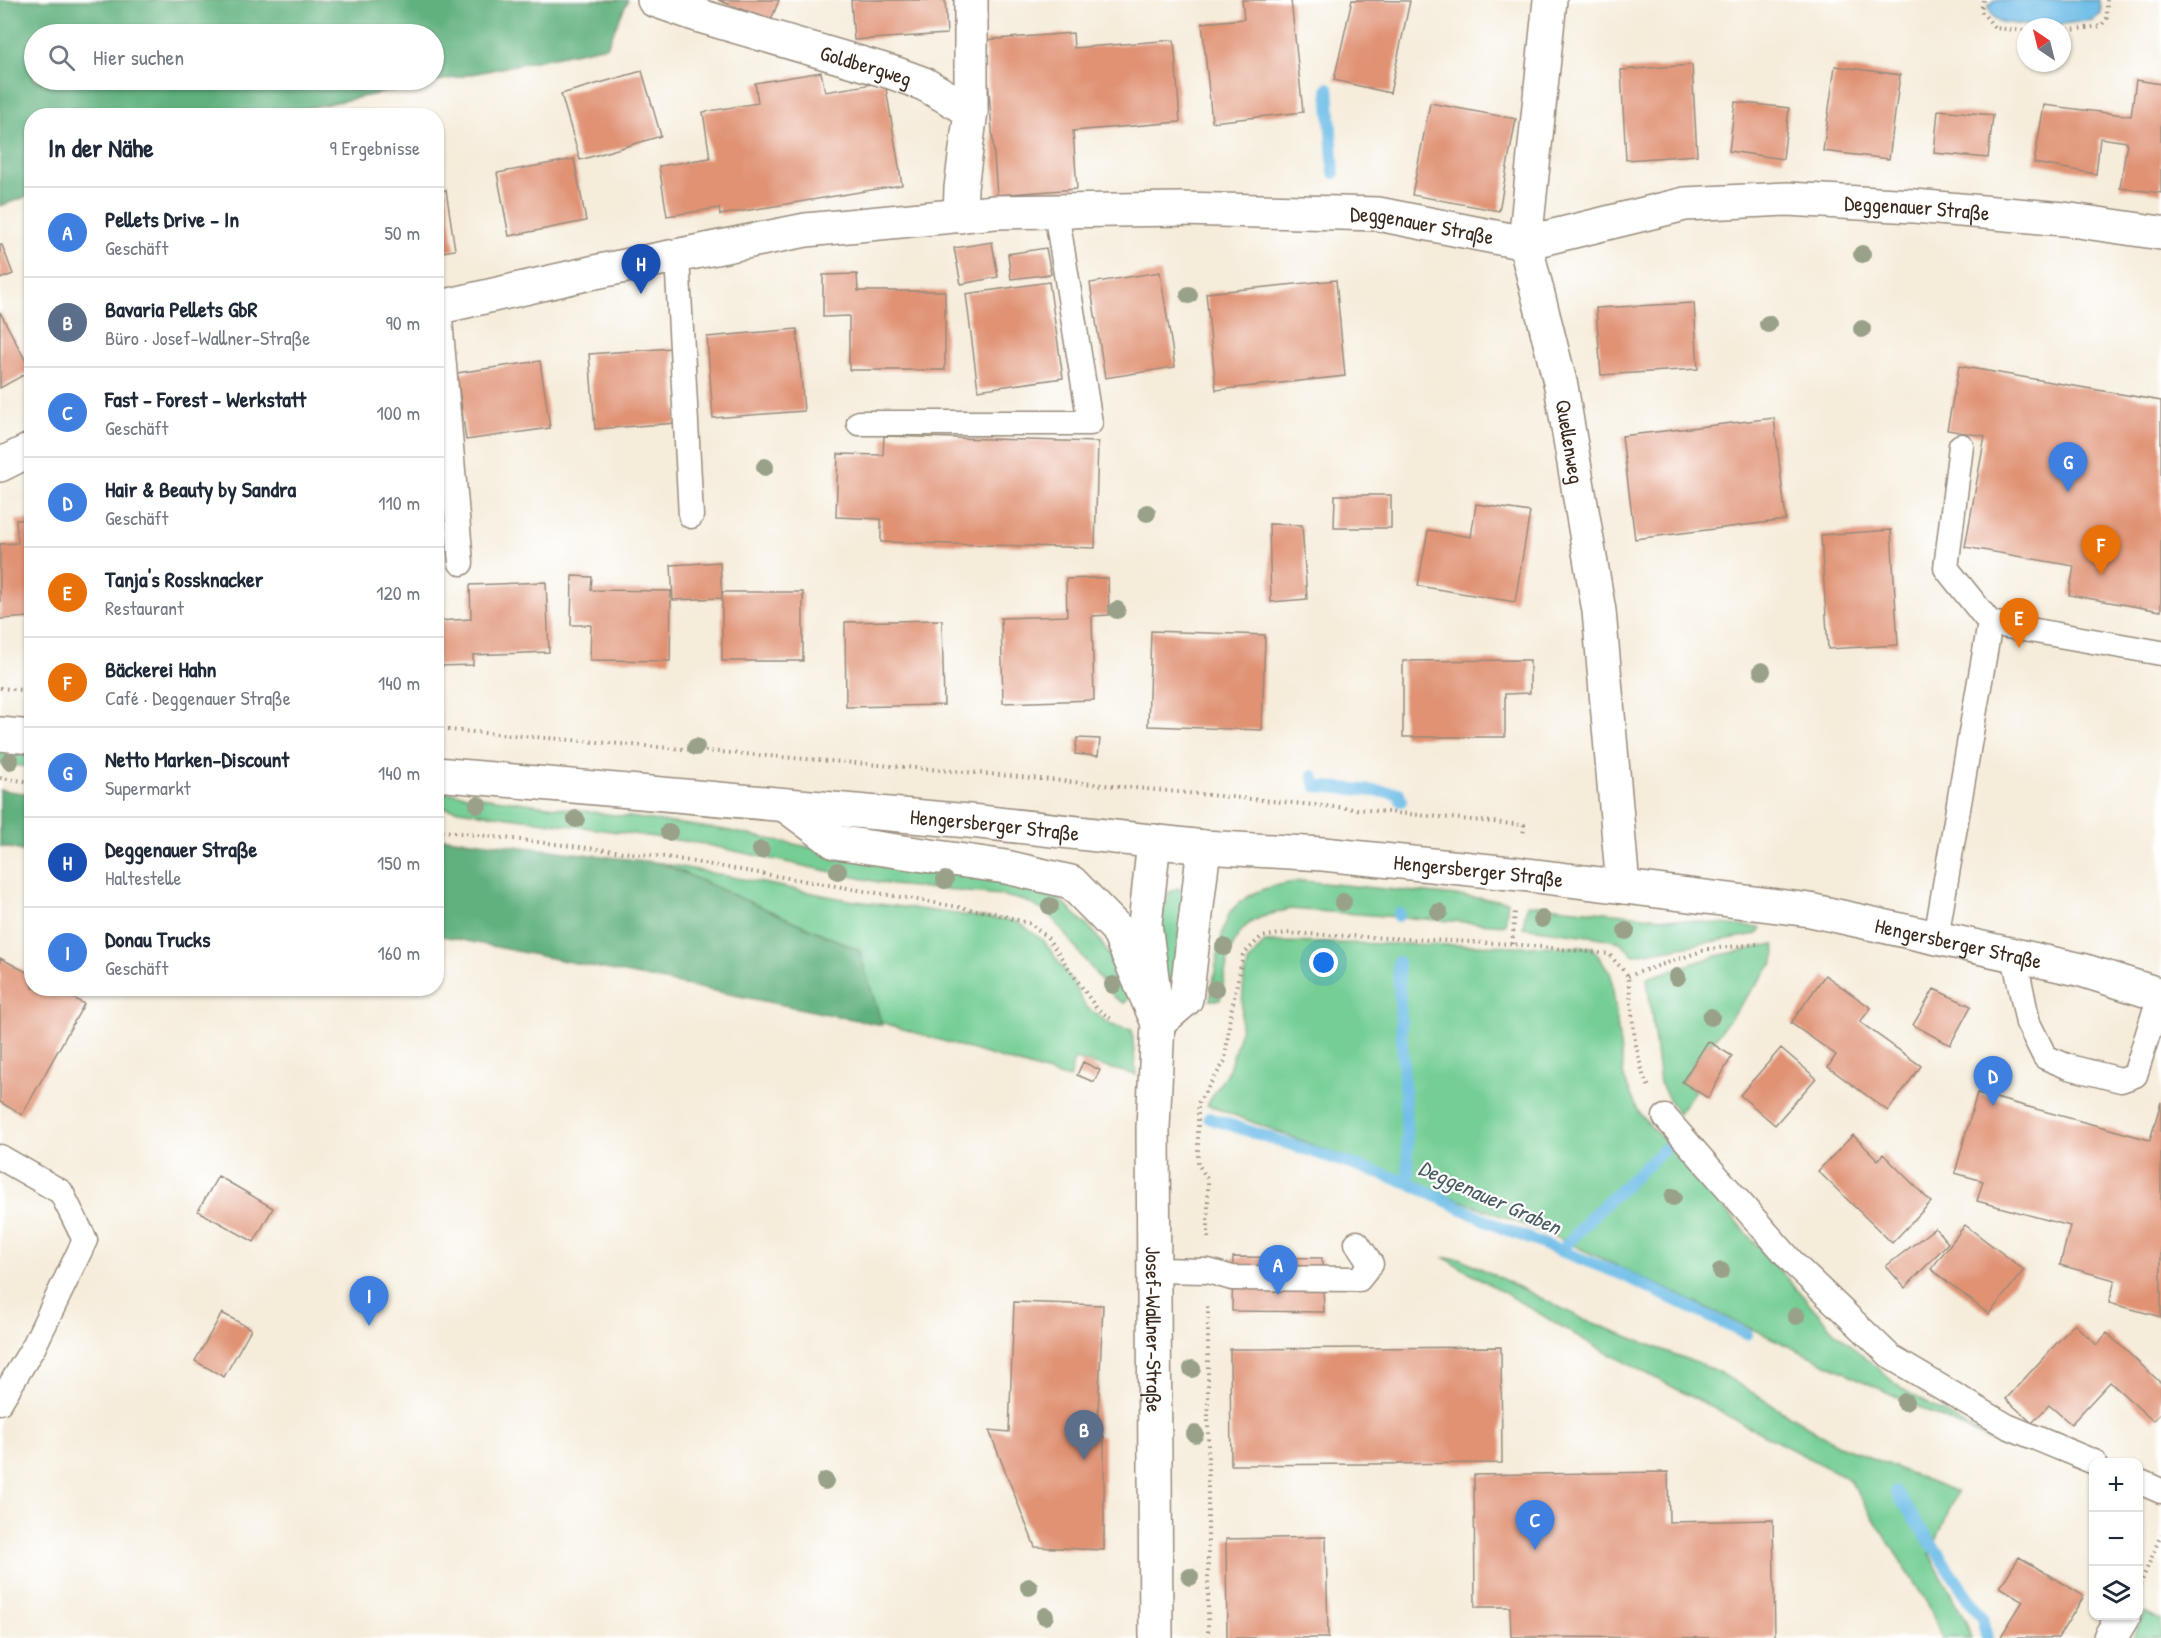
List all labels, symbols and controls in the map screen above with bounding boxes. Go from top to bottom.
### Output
north arrow [2017,18,2071,72]
search box [24,24,444,90]
street label: Goldbergweg [817,38,916,93]
icon: search [45,41,78,74]
text: Hier suchen [93,42,184,72]
text: In der Nähe [48,130,154,165]
text: 9 Ergebnisse [330,134,420,161]
street label: Deggenauer Straße [1844,188,1991,227]
street label: Deggenauer Straße [1350,199,1496,251]
text: Pellets Drive - In [105,204,239,234]
text: A [63,219,72,246]
text: 50 m [384,219,420,246]
text: Geschäft [105,234,168,261]
pin: H [622,244,660,294]
text: Bavaria Pellets GbR [105,294,258,324]
text: B [62,309,73,336]
text: 90 m [386,309,420,336]
text: Büro · Josef-Wallner-Straße [105,324,310,351]
text: Fast - Forest - Werkstatt [105,384,306,414]
street label: Quellenweg [1549,397,1592,486]
text: C [62,399,73,426]
text: 100 m [377,399,420,426]
text: Geschäft [105,414,168,441]
pin: G [2048,442,2088,492]
text: Hair & Beauty by Sandra [105,474,296,504]
text: D [63,489,72,516]
text: 110 m [378,489,420,516]
text: Geschäft [105,504,168,531]
pin: F [2082,526,2120,575]
text: Tanja's Rossknacker [105,564,263,594]
text: E [63,579,72,606]
text: 120 m [376,579,420,606]
text: Restaurant [105,594,184,621]
pin: E [2000,598,2038,648]
text: Bäckerei Hahn [105,654,217,684]
text: F [64,669,71,696]
text: 140 m [378,669,420,696]
text: Café · Deggenauer Straße [105,684,291,711]
text: Netto Marken-Discount [105,744,289,774]
text: G [63,759,72,786]
text: 140 m [378,759,420,786]
text: Supermarkt [105,774,191,801]
street label: Hengersberger Straße [909,801,1081,847]
text: Deggenauer Straße [105,834,257,864]
street label: Hengersberger Straße [1392,847,1565,894]
text: H [63,849,72,876]
text: 150 m [377,849,420,876]
text: Haltestelle [105,864,181,891]
street label: Hengersberger Straße [1872,910,2045,975]
text: Donau Trucks [105,924,210,954]
text: I [65,939,70,966]
text: 160 m [378,939,420,966]
your location [1309,948,1338,977]
text: Geschäft [105,954,168,981]
pin: D [1974,1056,2012,1106]
water label: Deggenauer Graben [1414,1152,1568,1243]
street label: Josef-Wallner-Straße [1139,1246,1169,1413]
pin: A [1258,1246,1298,1295]
pin: I [350,1276,388,1326]
pin: B [1064,1410,1104,1460]
map controls [2089,1458,2143,1620]
button: + [2089,1458,2143,1512]
pin: C [1516,1500,1555,1550]
button: − [2089,1512,2143,1566]
button: layers [2089,1566,2143,1620]

